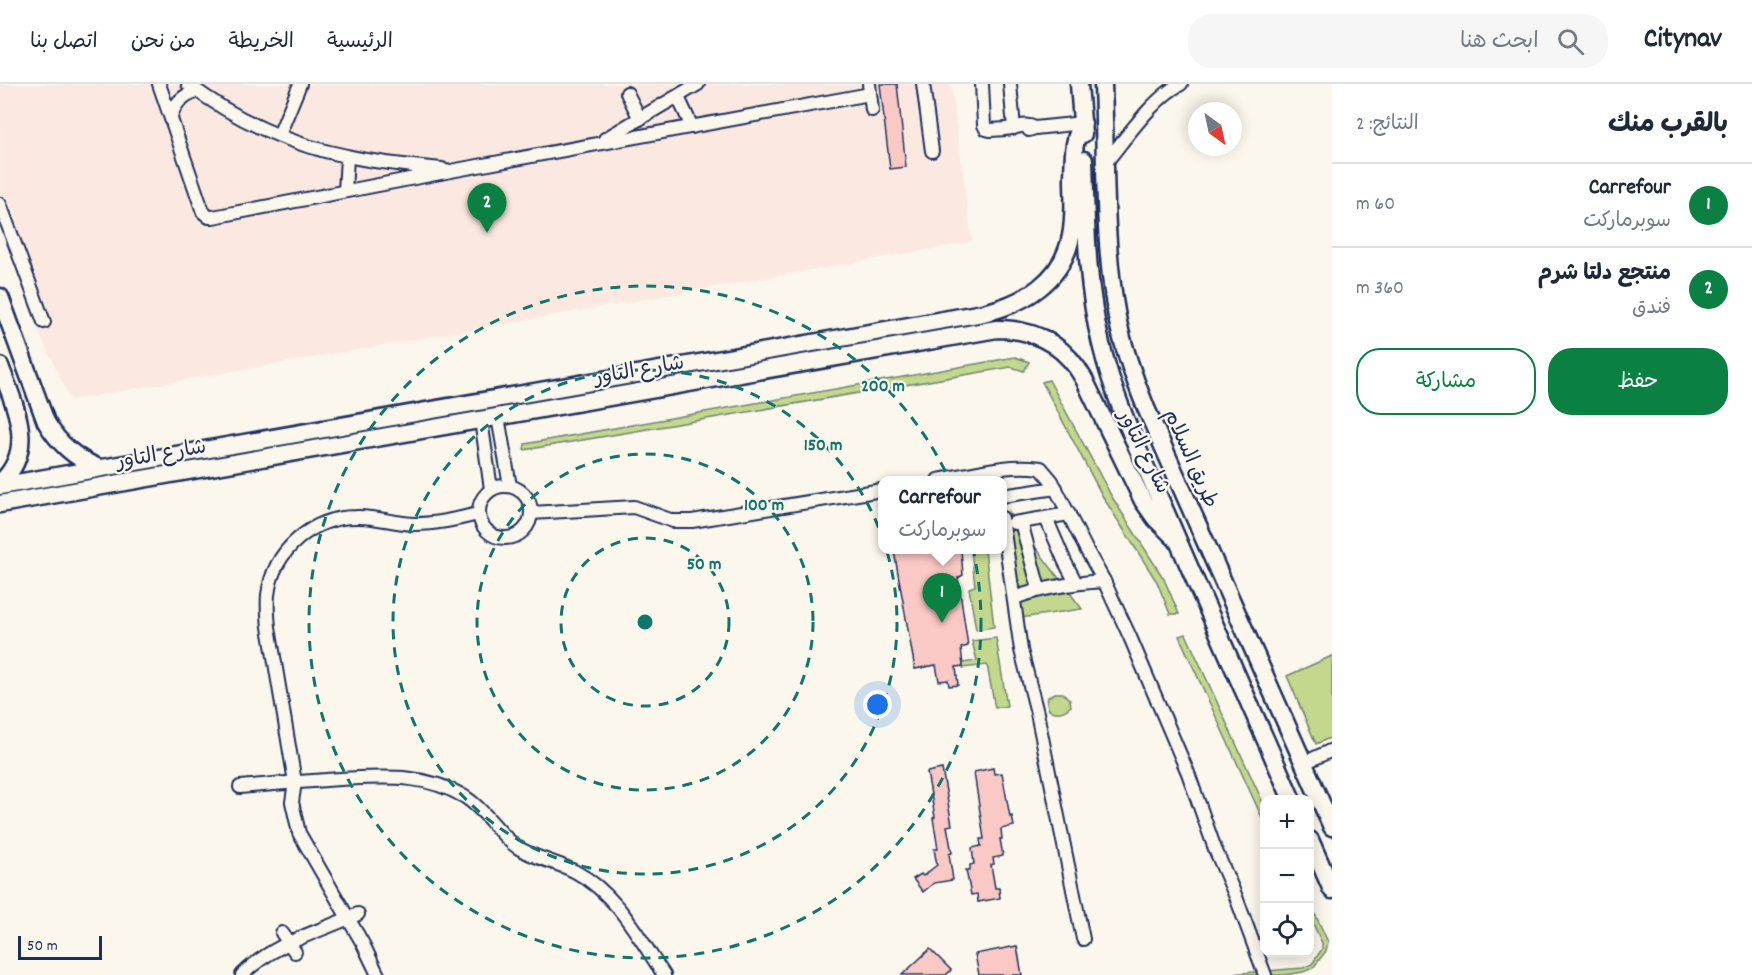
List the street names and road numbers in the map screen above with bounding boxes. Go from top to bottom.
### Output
street label: شارع التاور [590,349,687,395]
street label: شارع التاور [1107,403,1176,500]
street label: طريق السلام [1154,405,1224,513]
street label: شارع التاور [112,433,209,479]

